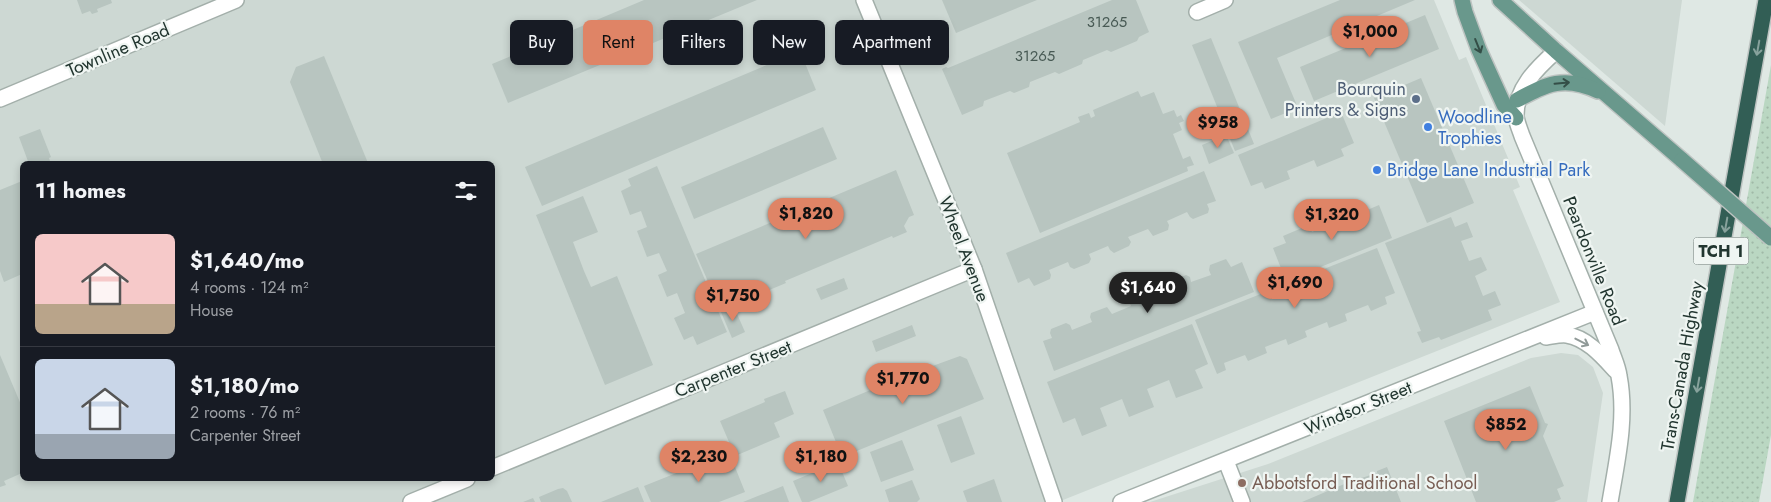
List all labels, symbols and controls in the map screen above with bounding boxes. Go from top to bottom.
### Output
house number: 31265 [1087,11,1127,33]
pin: $1,000 [1329,15,1411,58]
street label: Townline Road [62,17,174,83]
chip: Buy [510,20,573,65]
chip: Rent [583,20,653,65]
chip: Filters [663,20,743,65]
chip: New [753,20,825,65]
chip: Apartment [835,20,949,65]
text: $1,000 [1342,20,1398,43]
one-way arrow [1474,38,1483,53]
one-way arrow [1752,40,1762,56]
house number: 31265 [1015,45,1055,67]
place label: Bourquin Printers & Signs [1285,76,1406,123]
one-way arrow [1554,78,1570,88]
marker: Bourquin Printers & Signs [1410,93,1422,105]
place label: Woodline Trophies [1438,104,1512,151]
pin: $958 [1188,106,1248,149]
text: $958 [1197,111,1239,134]
marker: Woodline Trophies [1422,121,1434,133]
place label: Bridge Lane Industrial Park [1387,157,1590,183]
marker: Bridge Lane Industrial Park [1371,164,1383,176]
text: 11 homes [35,176,126,206]
icon: filters [452,177,480,205]
street label: Wheel Avenue [932,192,996,306]
street label: Peardonville Road [1556,193,1632,329]
pin: $1,820 [765,198,847,240]
pin: $1,320 [1291,198,1373,241]
text: $1,820 [779,202,833,225]
text: $1,320 [1305,203,1359,226]
one-way arrow [1721,217,1731,233]
road number: TCH 1 [1694,238,1748,264]
text: $1,640/mo [190,246,304,276]
icon: home [75,254,135,314]
pin: $1,690 [1254,266,1336,309]
text: $1,690 [1267,271,1323,294]
pin: $1,640 [1107,272,1189,314]
text: 4 rooms · 124 m² [190,276,309,299]
text: $1,640 [1120,276,1176,299]
street label: Trans-Canada Highway [1654,279,1710,453]
pin: $1,750 [692,280,774,322]
text: $1,750 [706,284,760,307]
text: House [190,299,233,322]
street label: Carpenter Street [671,333,796,404]
one-way arrow [1574,338,1589,347]
pin: $1,770 [862,362,944,405]
text: $1,770 [876,367,930,390]
text: $1,180/mo [190,371,299,401]
street label: Windsor Street [1300,374,1416,441]
one-way arrow [1692,377,1702,393]
icon: home [75,379,135,439]
text: 2 rooms · 76 m² [190,401,300,424]
pin: $852 [1476,408,1536,451]
text: $852 [1486,413,1526,436]
text: Carpenter Street [190,424,300,447]
pin: $2,230 [658,440,740,483]
pin: $1,180 [780,440,862,483]
text: $2,230 [671,445,727,468]
text: $1,180 [795,445,847,468]
place label: Abbotsford Traditional School [1252,470,1478,496]
marker: Abbotsford Traditional School [1236,477,1248,489]

